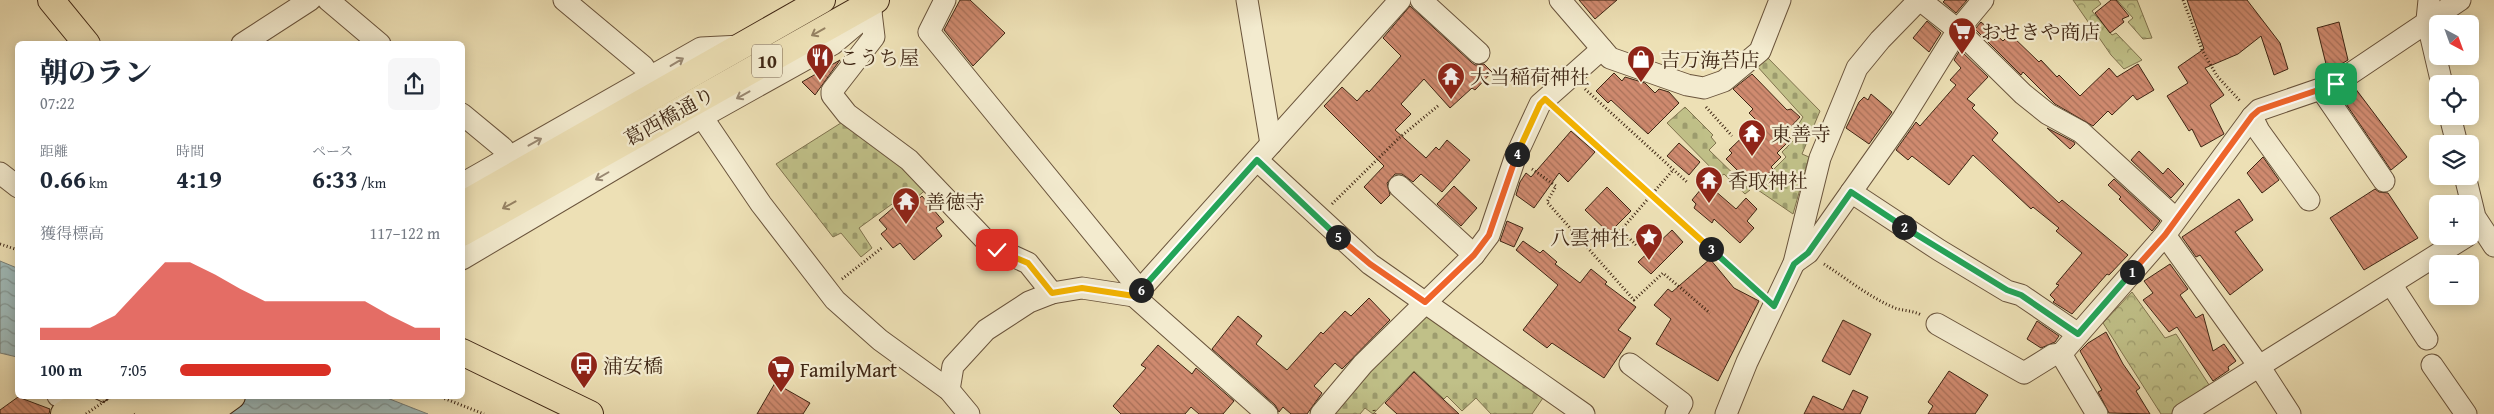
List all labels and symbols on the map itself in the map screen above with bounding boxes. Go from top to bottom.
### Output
north arrow [2429,15,2479,65]
supermarket icon: おせきや商店 [1947,16,1977,55]
place label: おせきや商店 [1981,17,2100,46]
one-way arrow [811,28,825,38]
restaurant icon: こうち屋 [805,42,835,81]
place label: こうち屋 [839,43,919,72]
road number: 10 [752,44,782,78]
shop icon: 吉万海苔店 [1626,44,1656,83]
place label: 吉万海苔店 [1660,45,1760,74]
one-way arrow [669,57,683,67]
temple icon: 大当稲荷神社 [1436,61,1466,100]
place label: 大当稲荷神社 [1470,62,1590,91]
pin [2315,63,2357,105]
street label: 葛西橋通り [618,79,720,153]
one-way arrow [736,90,750,100]
temple icon: 東善寺 [1737,118,1767,157]
place label: 東善寺 [1771,119,1831,148]
one-way arrow [528,137,542,147]
pin: 4 [1504,142,1530,166]
temple icon: 香取神社 [1694,165,1724,204]
place label: 香取神社 [1728,166,1808,195]
one-way arrow [595,171,610,181]
temple icon: 善徳寺 [891,186,921,225]
place label: 善徳寺 [925,187,985,216]
one-way arrow [502,200,517,210]
pin: 2 [1892,214,1916,240]
place icon: 八雲神社 [1634,222,1664,261]
place label: 八雲神社 [1550,223,1630,252]
pin: 5 [1326,224,1350,250]
pin [976,229,1018,271]
pin: 3 [1698,236,1724,262]
pin: 1 [2120,260,2144,284]
pin: 6 [1128,278,1154,302]
bus stop icon: 浦安橋 [569,350,599,389]
place label: 浦安橋 [603,351,663,380]
supermarket icon: FamilyMart [766,354,796,393]
place label: FamilyMart [800,355,897,384]

